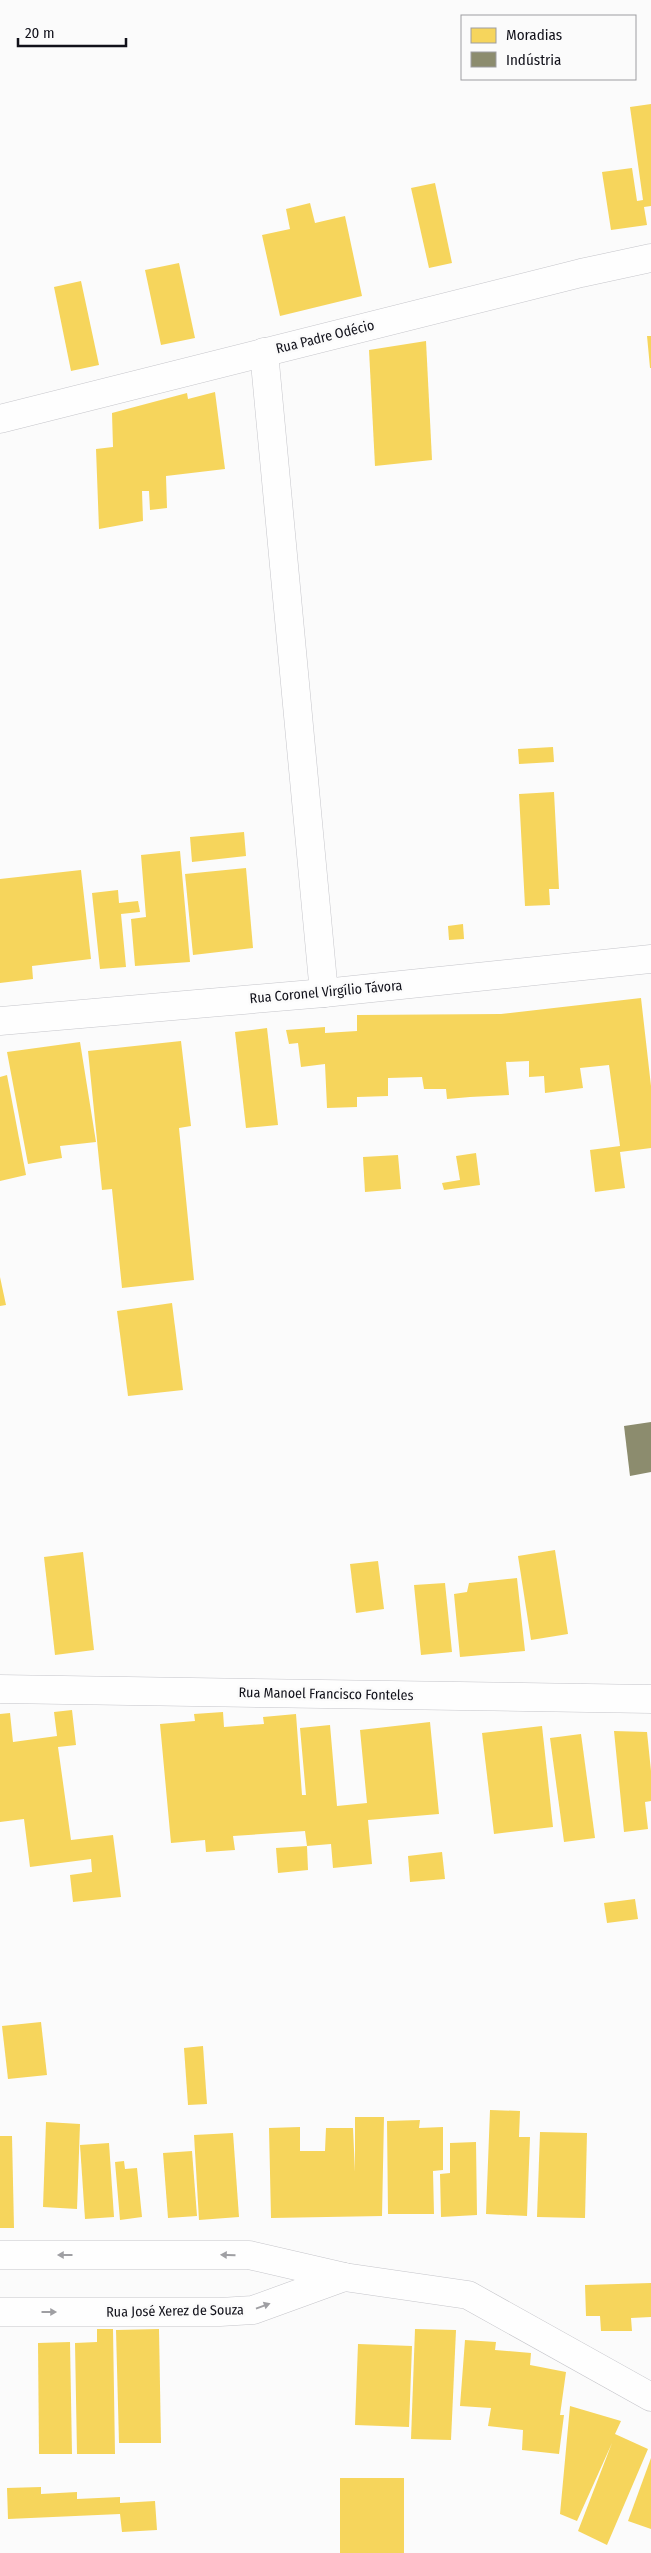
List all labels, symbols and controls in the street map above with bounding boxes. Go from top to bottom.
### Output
scale bar [18,15,125,47]
legend [461,15,636,80]
text: 20 m [25,24,55,42]
text: Moradias [506,26,562,44]
text: Indústria [506,51,561,69]
street label: Rua Padre Odécio [274,317,376,357]
street label: Rua Coronel Virgílio Távora [249,977,403,1007]
street label: Rua Manoel Francisco Fonteles [238,1684,414,1704]
one-way arrow [57,2251,73,2259]
one-way arrow [220,2251,236,2259]
street label: Rua José Xerez de Souza [106,2301,244,2321]
one-way arrow [256,2302,271,2310]
one-way arrow [41,2308,57,2316]

